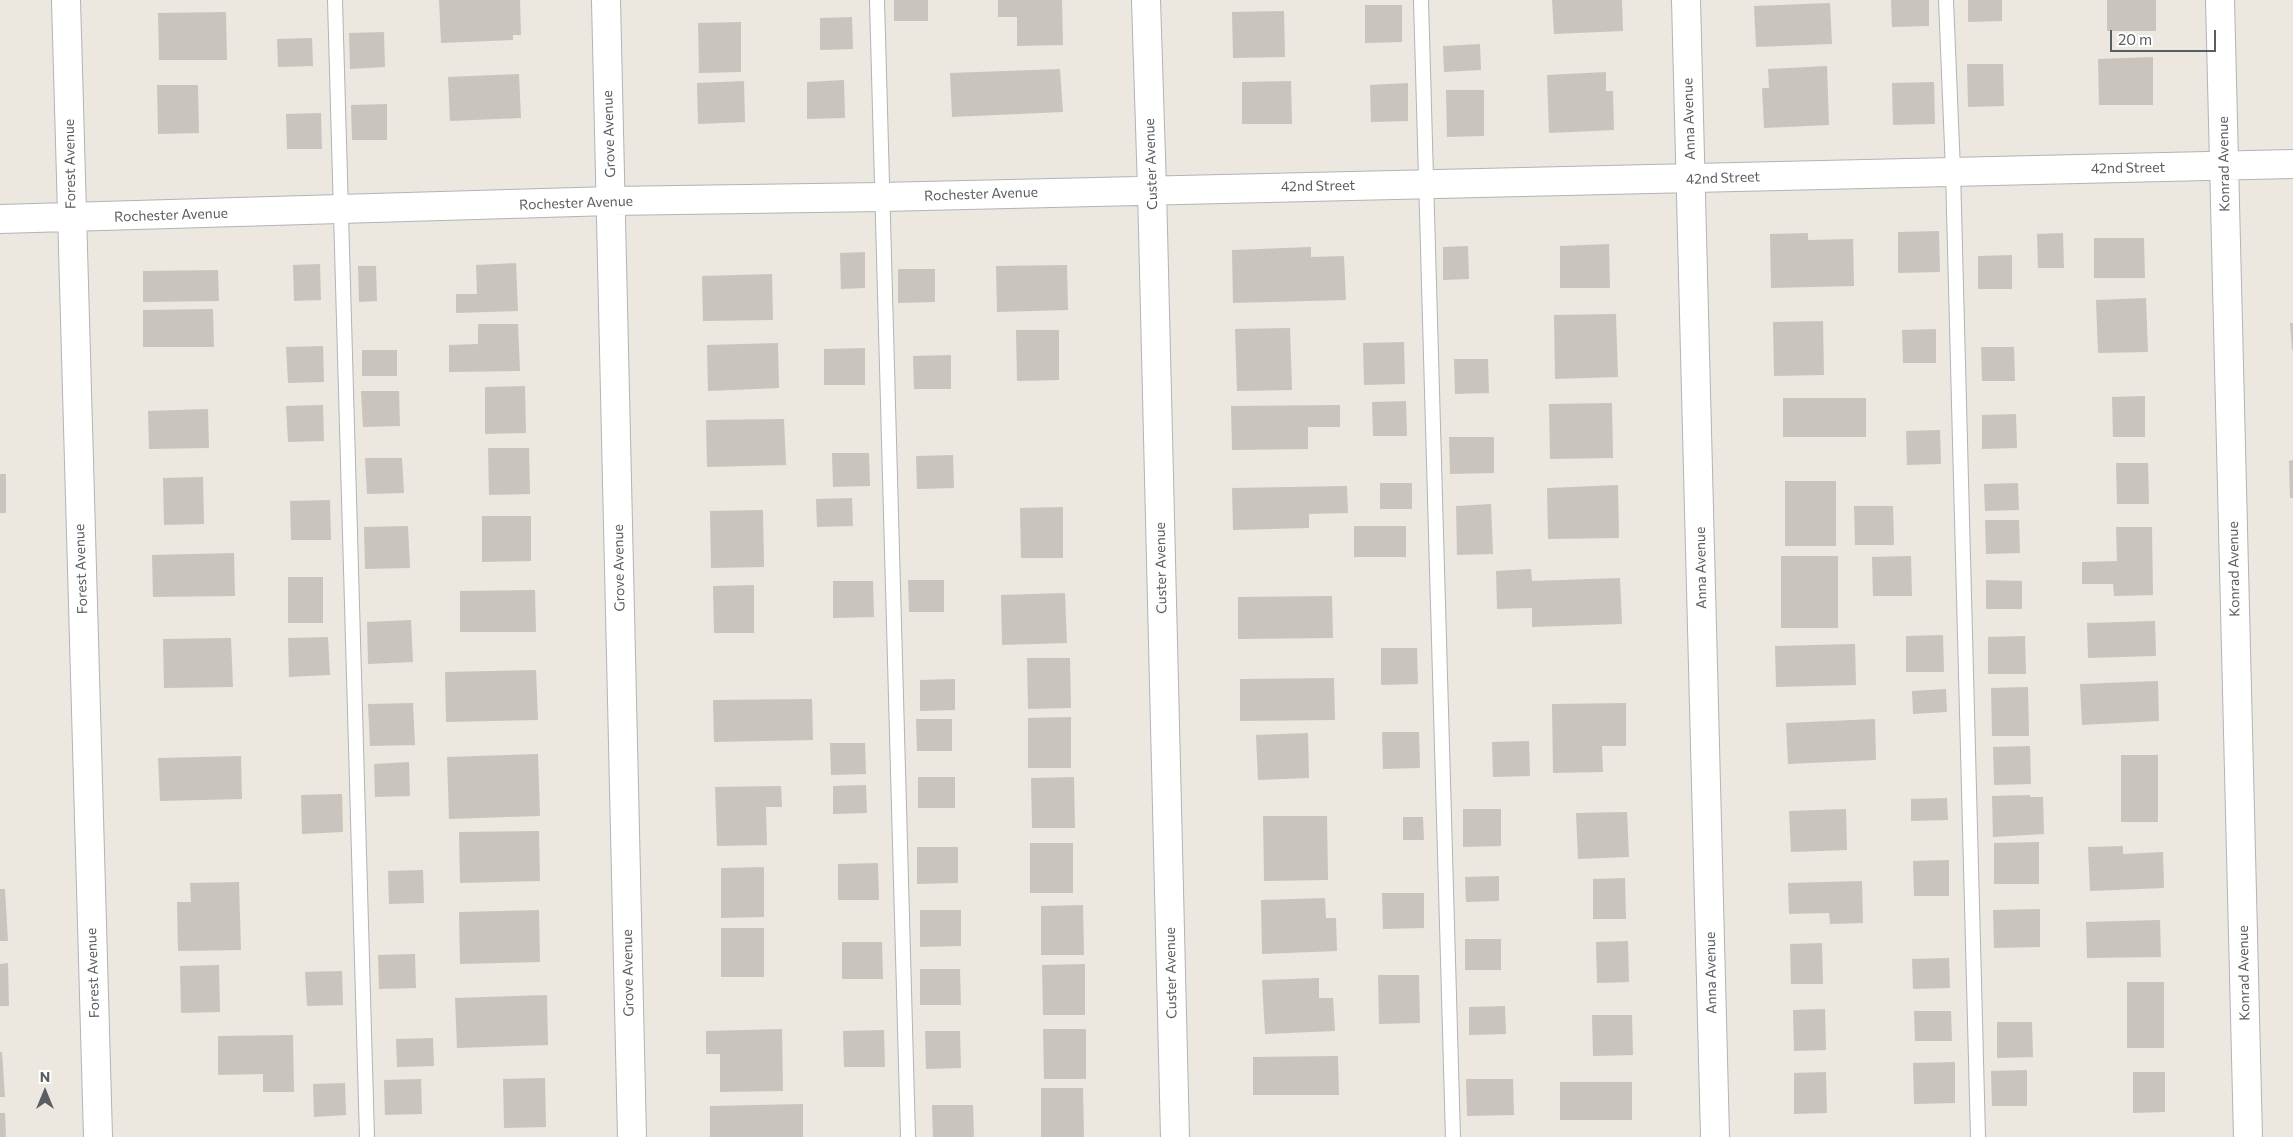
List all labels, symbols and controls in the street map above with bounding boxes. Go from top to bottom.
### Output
scale bar [2113,20,2219,52]
text: 20 m [2118,30,2152,48]
street label: Anna Avenue [1679,78,1699,160]
street label: Grove Avenue [599,90,619,178]
street label: Konrad Avenue [2215,116,2233,212]
street label: Custer Avenue [1141,118,1161,210]
street label: Forest Avenue [61,119,79,209]
street label: 42nd Street [2091,159,2165,177]
street label: 42nd Street [1686,168,1760,188]
street label: 42nd Street [1281,177,1355,195]
street label: Rochester Avenue [924,184,1038,204]
street label: Rochester Avenue [519,193,633,213]
street label: Rochester Avenue [114,205,228,225]
street label: Konrad Avenue [2225,521,2243,617]
street label: Custer Avenue [1152,522,1170,614]
street label: Forest Avenue [71,524,91,614]
street label: Grove Avenue [610,524,628,612]
street label: Anna Avenue [1692,527,1710,609]
street label: Konrad Avenue [2235,925,2253,1021]
street label: Custer Avenue [1162,927,1180,1019]
street label: Forest Avenue [83,928,103,1018]
street label: Grove Avenue [619,929,637,1017]
street label: Anna Avenue [1702,932,1720,1014]
north arrow [20,1067,70,1117]
text: N [40,1068,50,1085]

